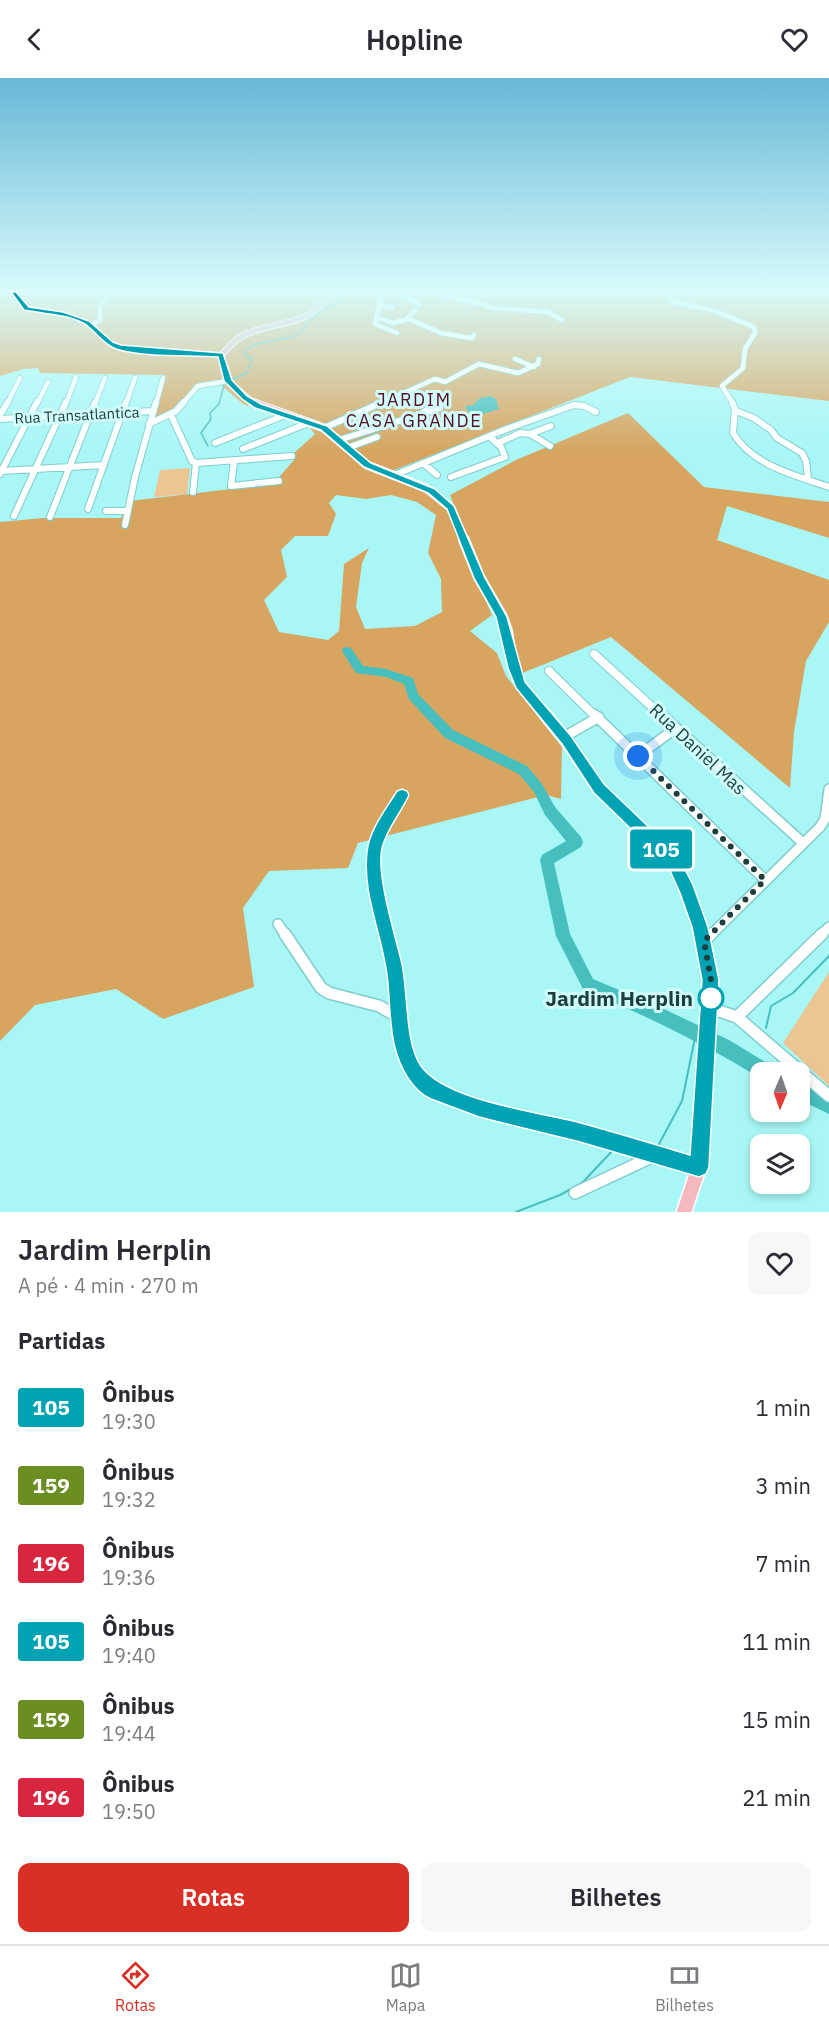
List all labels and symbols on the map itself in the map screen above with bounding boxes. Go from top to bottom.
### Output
district label: JARDIM CASA GRANDE [346,388,482,432]
street label: Rua Transatlantica [14,402,140,428]
street label: Rua Daniel Mas [645,698,751,800]
your location [623,741,653,771]
line badge: 105 [626,830,696,868]
place label: Jardim Herplin [545,984,693,1012]
marker: Jardim Herplin [698,985,724,1011]
north arrow [750,1062,810,1122]

